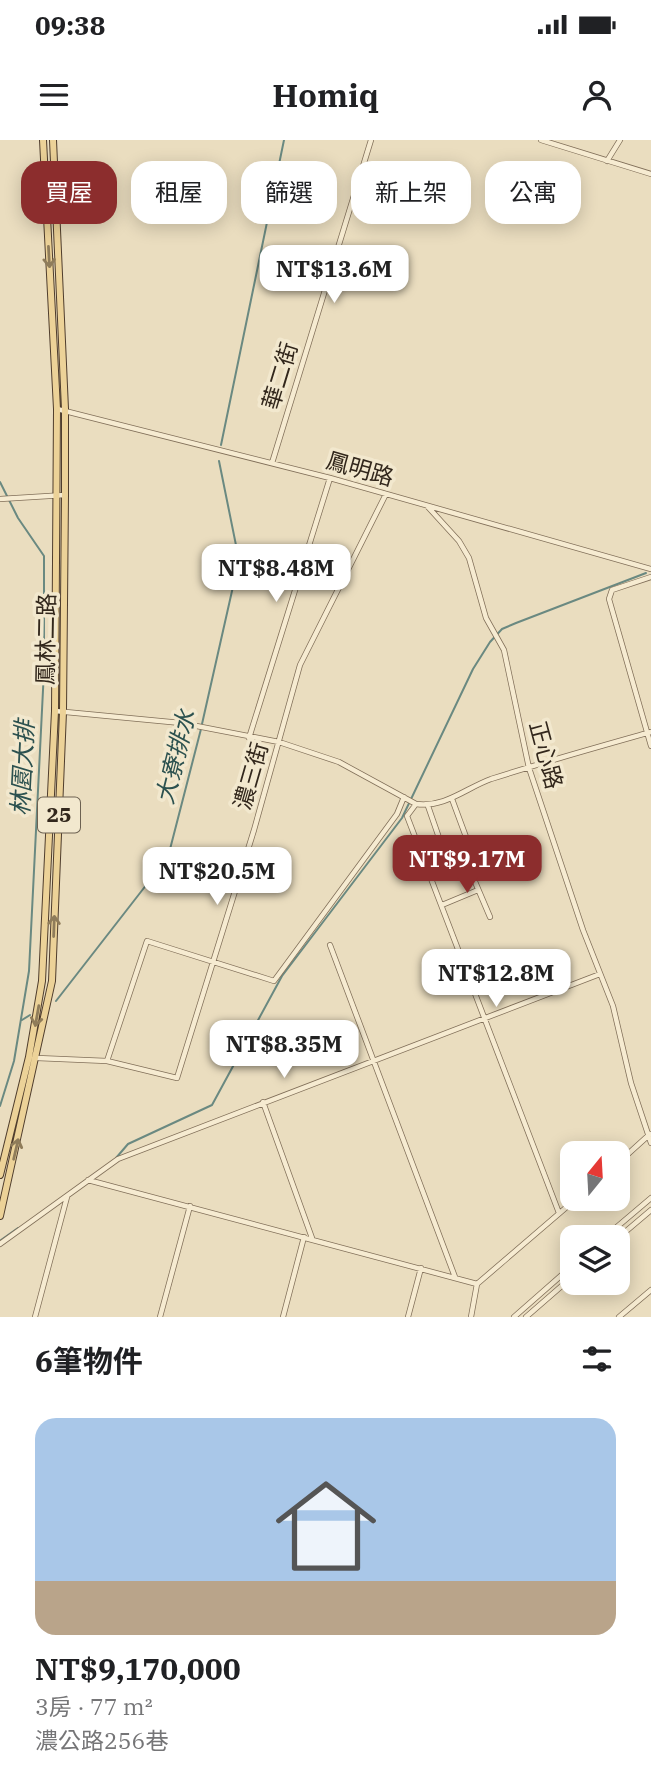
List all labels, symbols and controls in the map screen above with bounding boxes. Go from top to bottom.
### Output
text: 09:38 [35,8,105,42]
text: Homiq [272,74,379,116]
icon: menu [35,76,73,114]
icon: person [578,76,616,114]
chip: 買屋 [21,161,117,224]
chip: 租屋 [131,161,227,224]
chip: 篩選 [241,161,337,224]
chip: 新上架 [351,161,471,224]
chip: 公寓 [485,161,581,224]
one-way arrow [43,245,56,268]
pin: NT$13.6M [262,246,406,305]
text: NT$13.6M [276,253,392,283]
street label: 華二街 [255,338,303,413]
street label: 鳳明路 [323,444,398,492]
pin: NT$8.48M [204,545,348,604]
text: NT$8.48M [218,552,334,582]
street label: 鳳林二路 [29,593,61,685]
water label: 大寮排水 [148,705,202,807]
water label: 林園大排 [4,716,41,817]
street label: 正心路 [524,718,570,792]
street label: 濃三街 [226,738,274,813]
road number: 25 [38,798,80,832]
pin: NT$9.17M [395,836,539,895]
text: NT$9.17M [409,843,525,873]
pin: NT$20.5M [145,848,289,907]
text: NT$20.5M [159,855,275,885]
one-way arrow [48,915,61,938]
pin: NT$12.8M [424,950,568,1009]
text: NT$12.8M [438,957,554,987]
one-way arrow [30,1004,43,1027]
pin: NT$8.35M [212,1020,356,1080]
text: NT$8.35M [226,1028,342,1058]
one-way arrow [9,1138,23,1161]
north arrow [560,1141,630,1211]
map controls [560,1141,630,1295]
button: layers [560,1225,630,1295]
icon: filters [578,1340,616,1378]
text: 6筆物件 [35,1341,143,1380]
icon: home [263,1463,389,1589]
text: NT$9,170,000 [35,1649,241,1688]
text: 3房 · 77 m² [35,1691,153,1721]
text: 濃公路256巷 [35,1725,168,1755]

